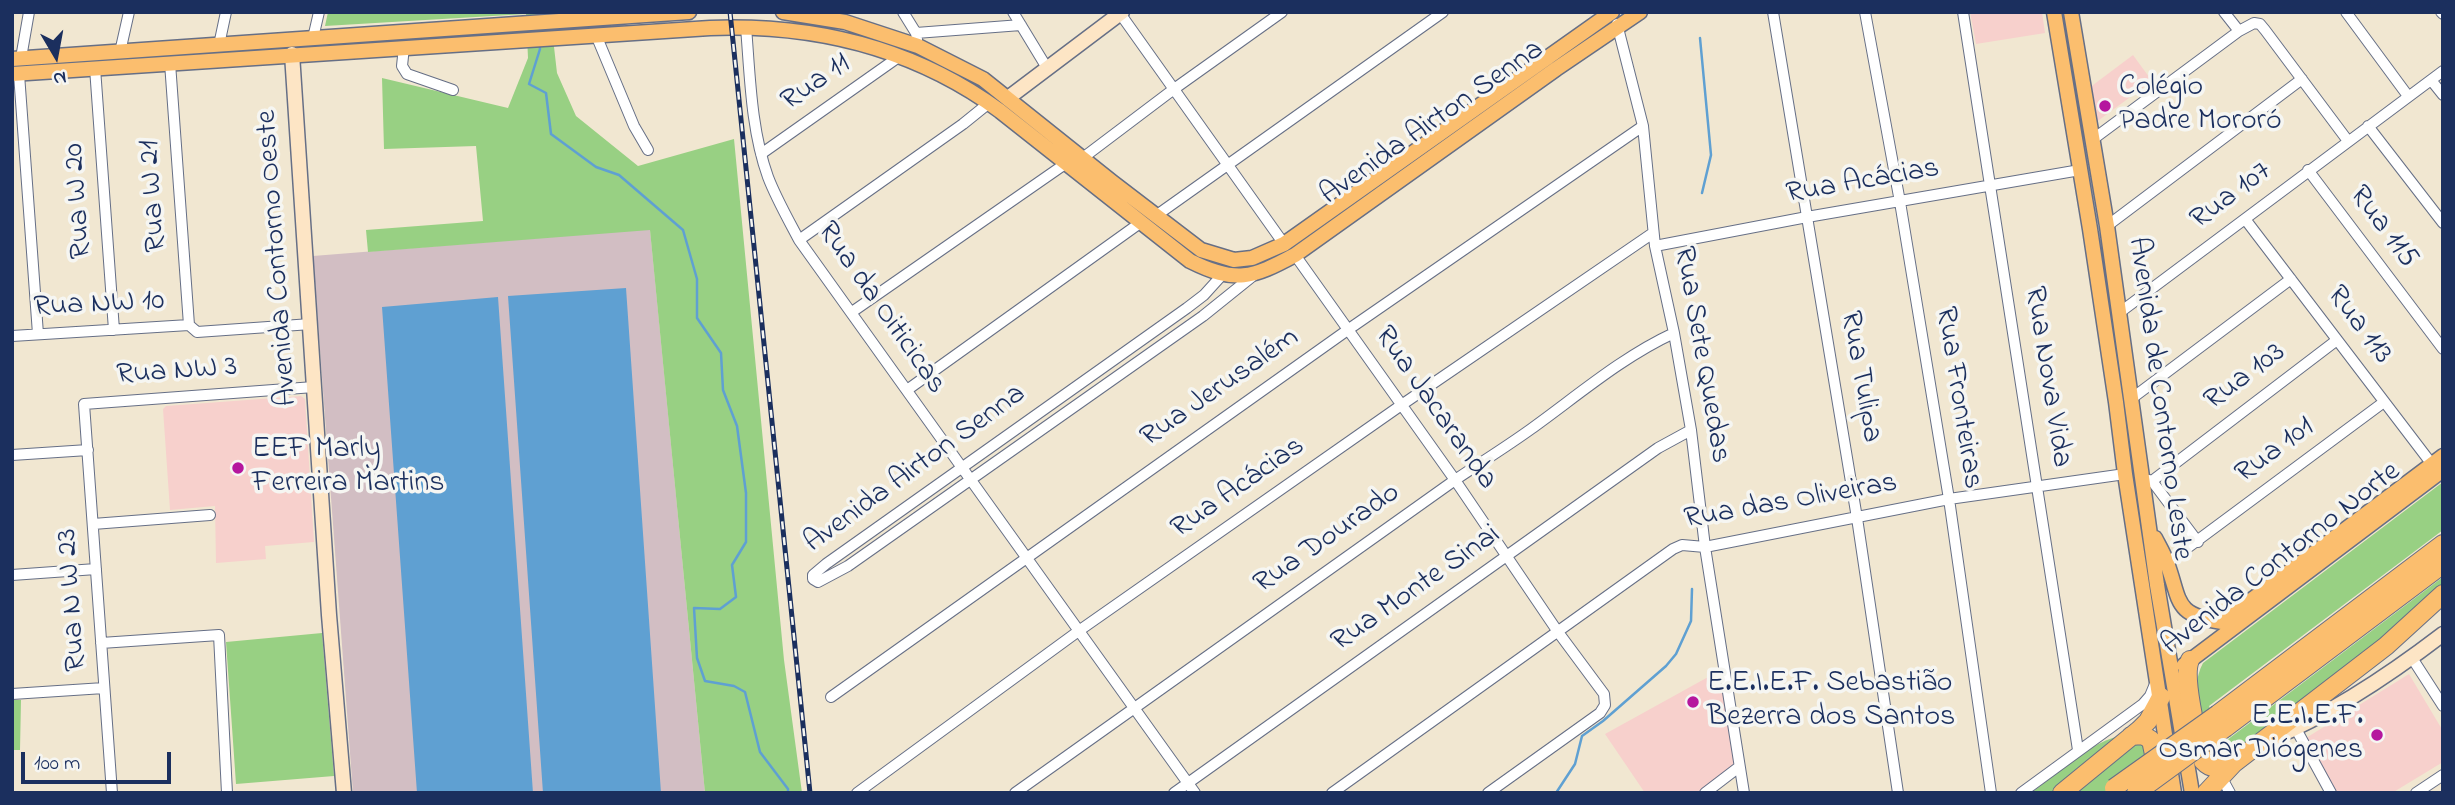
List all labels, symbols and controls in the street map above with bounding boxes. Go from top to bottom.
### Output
north arrow [21,21,91,91]
street label: Avenida Airton Senna [1314,33,1552,215]
street label: Rua 11 [775,47,859,121]
text: N [51,63,68,92]
place label: Colégio Padre Mororó [2119,71,2281,141]
marker: Colégio Padre Mororó [2097,98,2113,114]
street label: Avenida Contorno Oeste [251,109,307,407]
street label: Rua W 21 [133,139,177,253]
street label: Rua W 20 [58,142,102,260]
street label: Rua Acácias [1784,152,1942,214]
street label: Rua 107 [2184,155,2280,239]
street label: Rua 115 [2339,180,2425,276]
street label: Rua da Oiticicas [807,216,953,402]
street label: Avenida de Contorno Leste [2117,235,2199,563]
street label: Rua Sete Quedas [1663,244,1737,466]
street label: Rua 113 [2317,280,2399,372]
street label: Rua Nova Vida [2014,284,2078,470]
street label: Rua NW 10 [33,285,165,327]
street label: Rua Fronteiras [1925,304,1989,492]
street label: Rua Tulipa [1830,308,1888,446]
street label: Rua Jacaranda [1364,320,1504,498]
street label: Rua Jerusalém [1135,321,1307,457]
street label: Rua 103 [2198,336,2294,420]
street label: Rua NW 3 [116,351,238,395]
street label: Avenida Airton Senna [798,378,1034,562]
street label: Rua 101 [2229,411,2323,493]
street label: Rua Acácias [1165,430,1313,548]
place label: EEF Marly Ferreira Martins [252,433,445,504]
street label: Avenida Contorno Norte [2155,455,2409,665]
marker: EEF Marly Ferreira Martins [230,460,246,476]
street label: Rua das Oliveiras [1682,467,1900,539]
street label: Rua Dourado [1248,476,1408,604]
street label: Rua Monte Sinai [1326,518,1508,662]
street label: Rua N W 23 [51,527,97,673]
place label: E.E.I.E.F. Sebastião Bezerra dos Santos [1707,667,1955,738]
marker: E.E.I.E.F. Sebastião Bezerra dos Santos [1685,694,1701,710]
place label: E.E.I.E.F. Osmar Diógenes [2158,700,2363,770]
marker: E.E.I.E.F. Osmar Diógenes [2369,727,2385,743]
scale bar [24,738,175,782]
text: 100 m [34,749,80,779]

